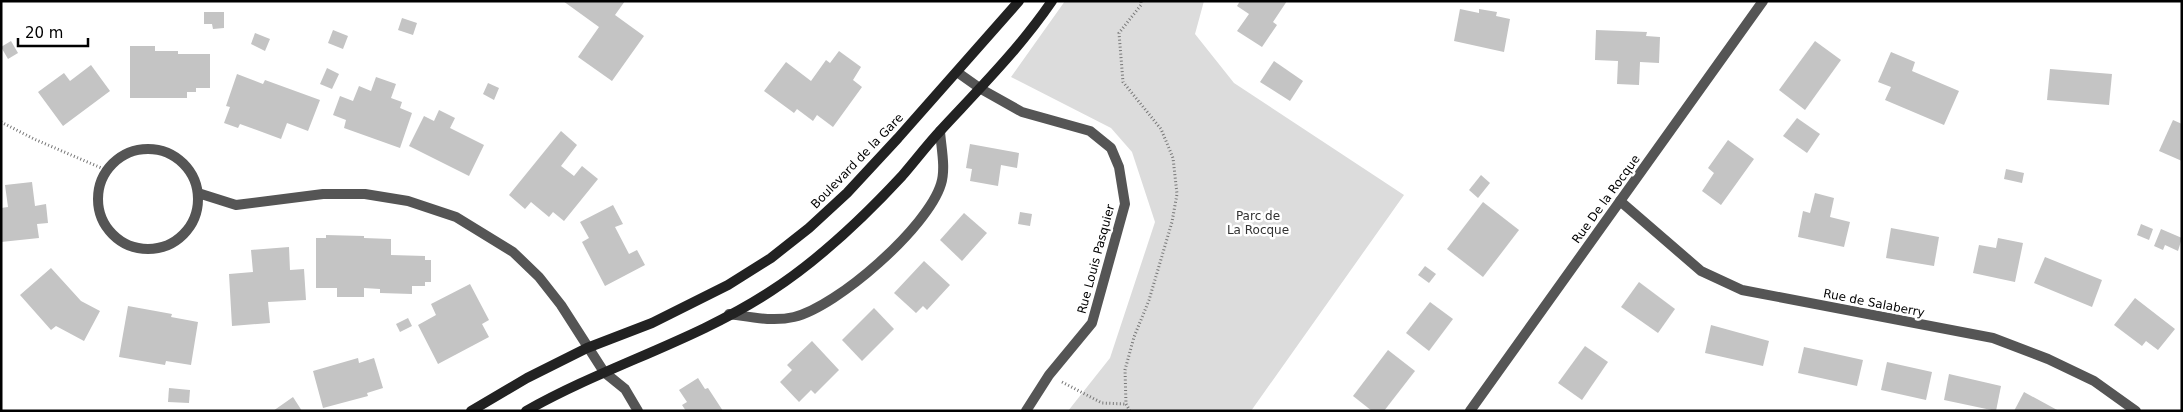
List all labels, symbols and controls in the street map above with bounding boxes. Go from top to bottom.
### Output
scale bar [18,15,88,47]
text: 20 m [25,24,63,42]
street label: Boulevard de la Gare [808,111,906,211]
street label: Rue De la Rocque [1569,152,1643,246]
street label: Rue Louis Pasquier [1075,203,1117,315]
park label: Parc de La Rocque [1227,209,1289,237]
street label: Rue de Salaberry [1822,286,1926,320]

